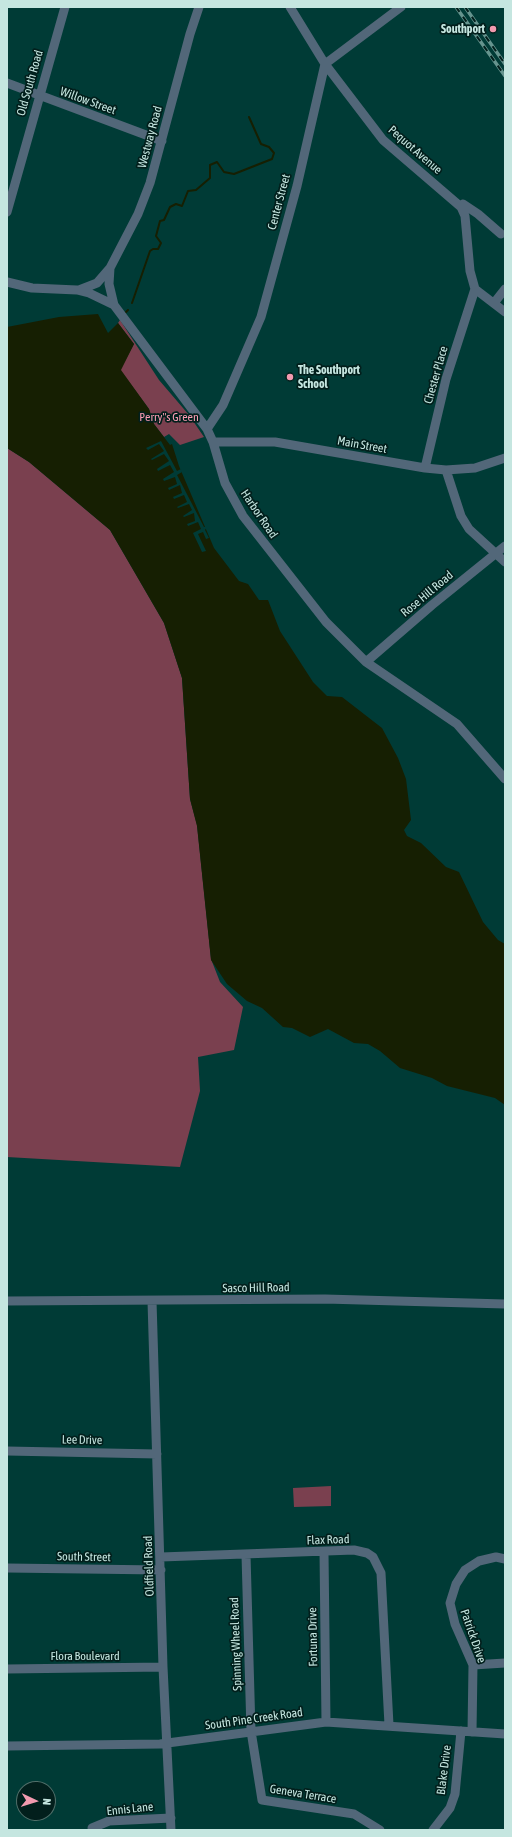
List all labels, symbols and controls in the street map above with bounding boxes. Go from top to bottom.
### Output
place label: Southport [441,22,485,36]
marker: Southport [488,24,498,34]
street label: Old South Road [14,48,46,118]
street label: Willow Street [58,84,118,118]
street label: Westway Road [135,104,165,170]
street label: Pequot Avenue [385,123,445,177]
street label: Center Street [265,173,293,231]
street label: Chester Place [421,344,451,406]
place label: The Southport School [298,363,360,391]
marker: The Southport School [285,372,295,382]
park label: Perry"s Green [139,410,199,424]
street label: Main Street [336,434,388,456]
street label: Harbor Road [238,487,280,541]
street label: Rose Hill Road [398,568,456,620]
street label: Sasco Hill Road [222,1280,290,1296]
street label: Lee Drive [62,1432,102,1448]
street label: Flax Road [306,1532,350,1548]
street label: Oldfield Road [141,1535,157,1597]
street label: South Street [57,1549,111,1565]
street label: Spinning Wheel Road [227,1597,245,1691]
street label: Fortuna Drive [305,1607,321,1667]
street label: Patrick Drive [457,1607,489,1665]
street label: Flora Boulevard [50,1649,120,1663]
street label: South Pine Creek Road [204,1705,304,1733]
street label: Blake Drive [434,1744,454,1796]
north arrow [16,1781,56,1821]
street label: Geneva Terrace [269,1782,337,1806]
text: N [41,1798,53,1805]
street label: Ennis Lane [106,1799,154,1819]

